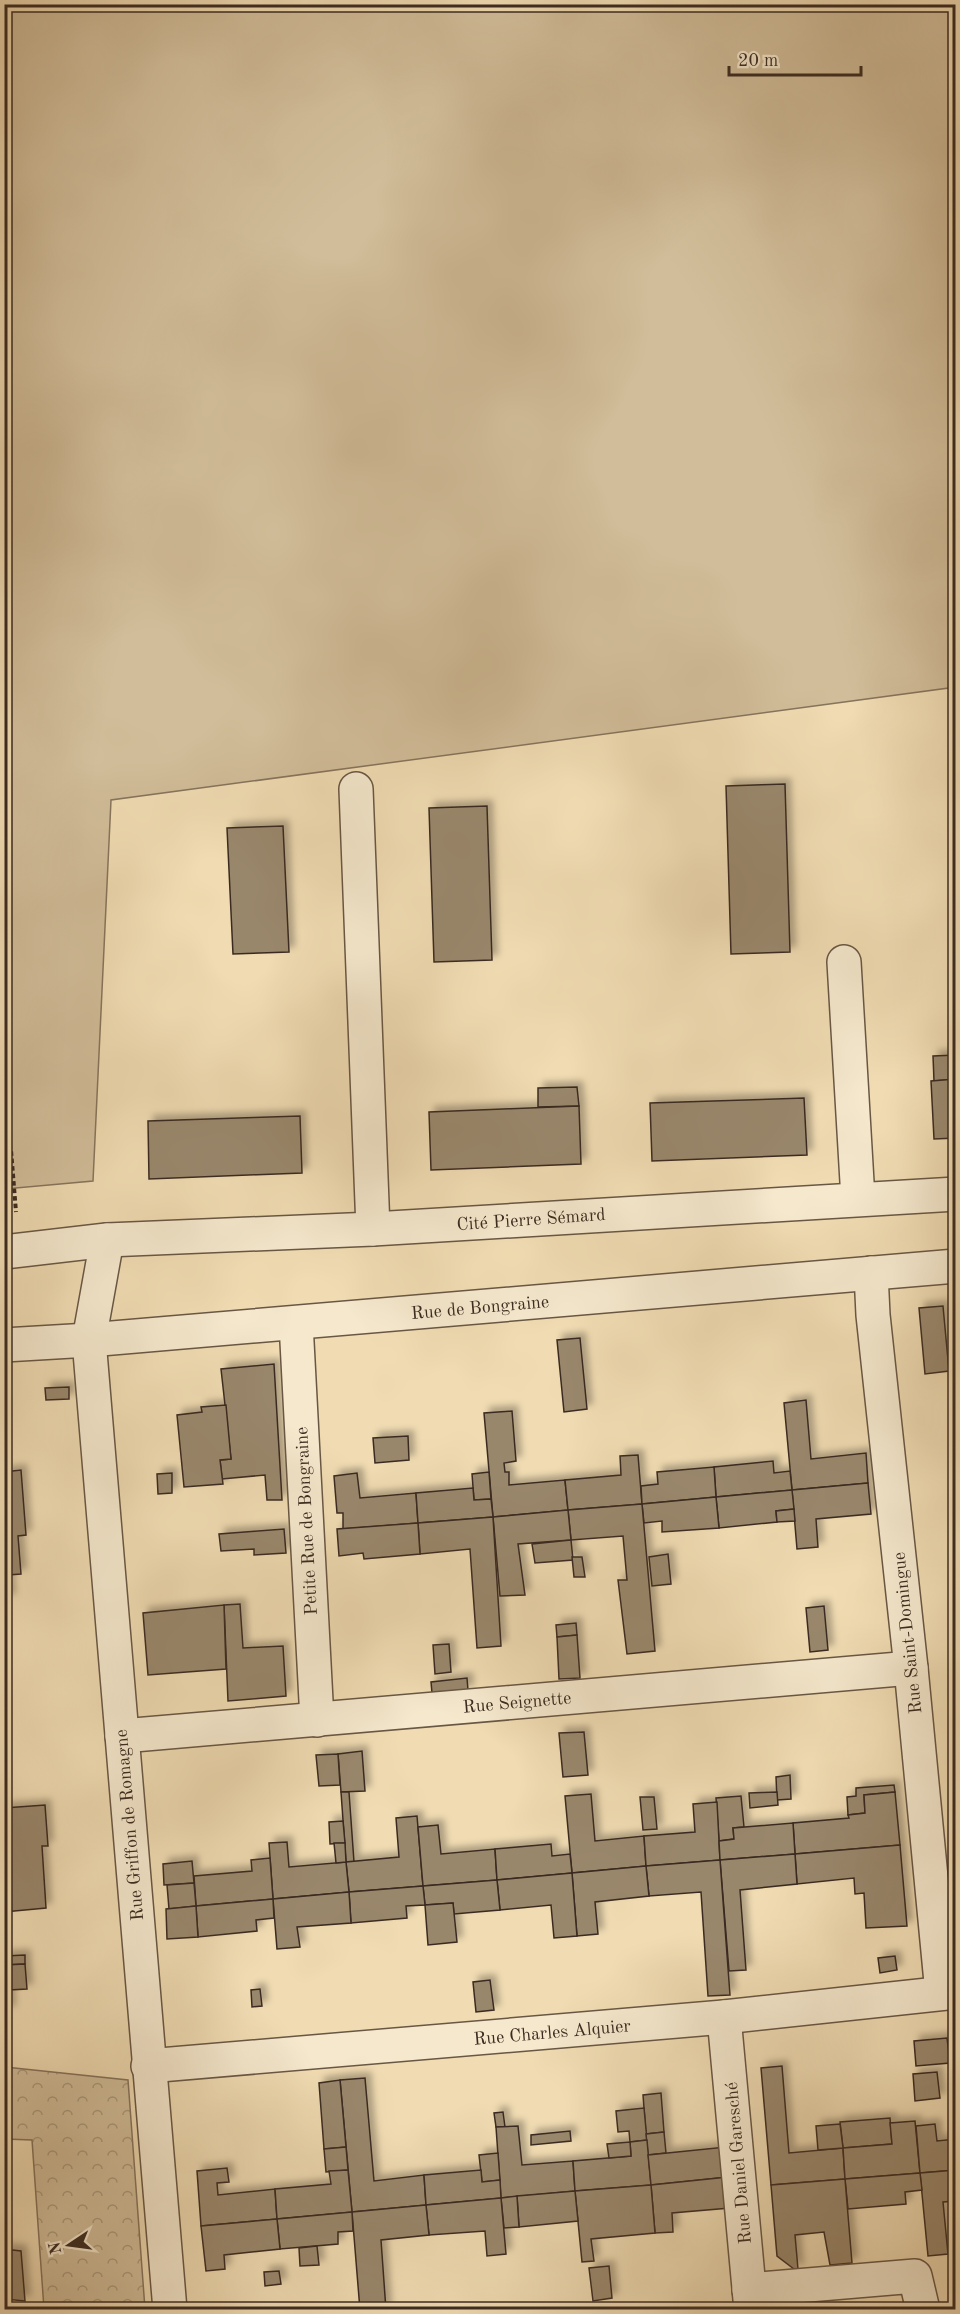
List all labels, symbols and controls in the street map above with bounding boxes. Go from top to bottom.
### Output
scale bar [729,39,861,77]
text: 20 m [738,52,778,70]
street label: Cité Pierre Sémard [456,1206,606,1234]
street label: Rue de Bongraine [410,1293,550,1323]
street label: Petite Rue de Bongraine [293,1426,321,1616]
street label: Rue Saint-Domingue [891,1551,925,1715]
street label: Rue Seignette [462,1689,572,1717]
street label: Rue Griffon de Romagne [113,1728,147,1921]
street label: Rue Charles Alquier [473,2017,632,2049]
street label: Rue Daniel Garesché [723,2081,755,2245]
north arrow [39,2215,99,2275]
text: N [47,2239,66,2256]

